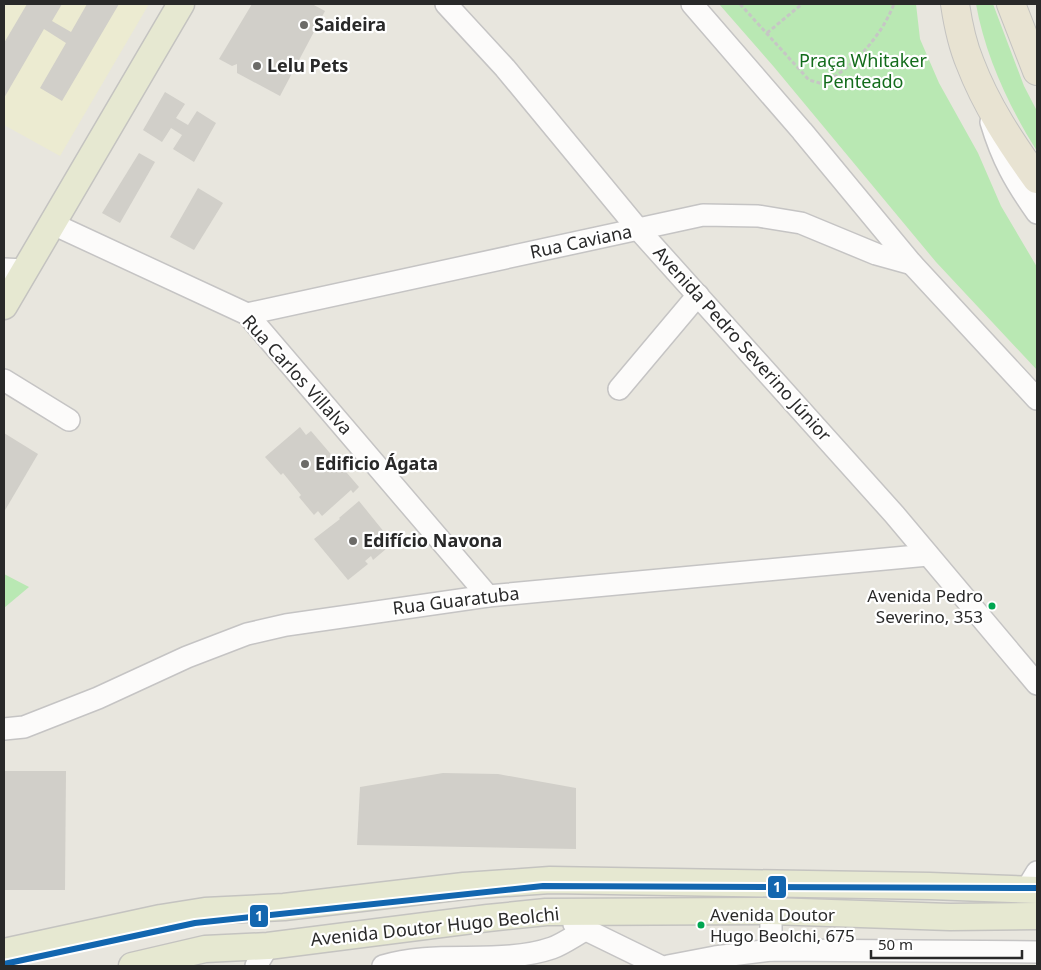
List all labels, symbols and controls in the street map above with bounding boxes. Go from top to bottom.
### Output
place label: Saideira [314,12,386,36]
marker: Saideira [298,19,310,31]
park label: Praça Whitaker Penteado [799,48,927,93]
place label: Lelu Pets [267,53,348,77]
marker: Lelu Pets [251,60,263,72]
street label: Rua Caviana [528,219,634,264]
street label: Avenida Pedro Severino Júnior [648,241,837,447]
street label: Rua Carlos Villalva [237,309,358,439]
place label: Edificio Ágata [315,451,438,475]
marker: Edificio Ágata [299,458,311,470]
place label: Edifício Navona [363,528,502,552]
marker: Edifício Navona [347,535,359,547]
street label: Rua Guaratuba [391,580,521,620]
place label: Avenida Pedro Severino, 353 [867,584,983,628]
marker: Avenida Pedro Severino, 353 [987,601,997,611]
line badge: 1 [767,875,787,899]
text: 1 [773,877,781,896]
street label: Avenida Doutor Hugo Beolchi [309,901,560,951]
place label: Avenida Doutor Hugo Beolchi, 675 [710,903,855,947]
line badge: 1 [249,904,269,928]
text: 1 [255,906,263,925]
marker: Avenida Doutor Hugo Beolchi, 675 [696,920,706,930]
scale bar [871,928,1022,960]
text: 50 m [878,934,913,954]

